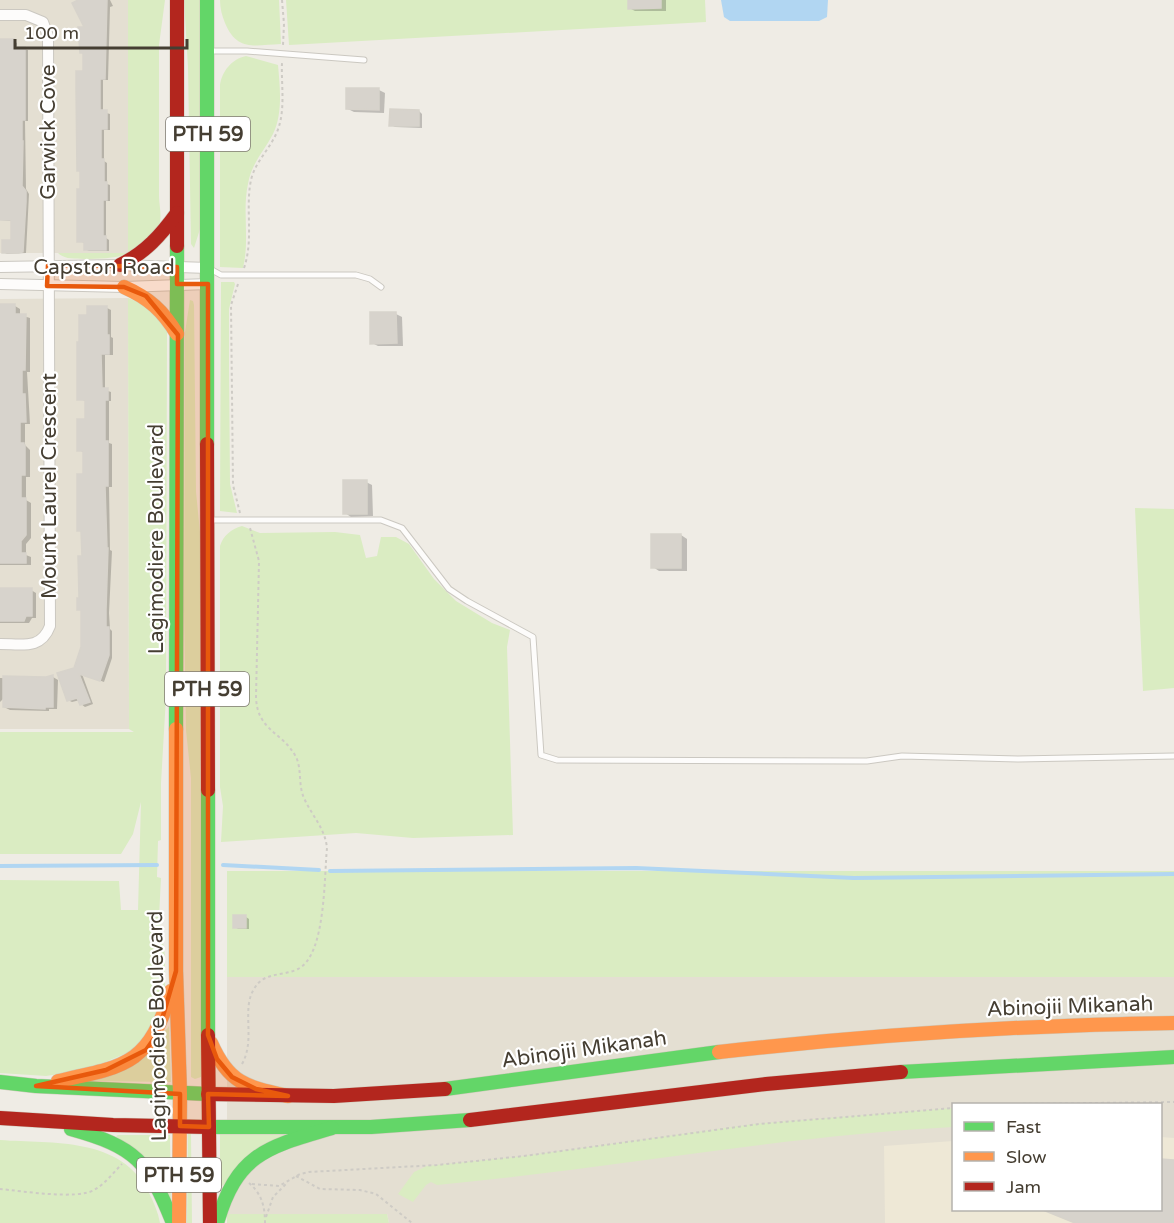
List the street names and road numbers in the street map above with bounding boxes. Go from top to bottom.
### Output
street label: Garwick Cove [36,64,61,200]
road number: PTH 59 [166,117,250,151]
street label: Capston Road [33,255,175,280]
street label: Mount Laurel Crescent [37,373,62,599]
street label: Lagimodiere Boulevard [144,424,169,654]
road number: PTH 59 [165,672,249,706]
street label: Lagimodiere Boulevard [143,910,172,1142]
street label: Abinojii Mikanah [986,991,1154,1022]
street label: Abinojii Mikanah [500,1026,668,1073]
road number: PTH 59 [137,1158,221,1192]

